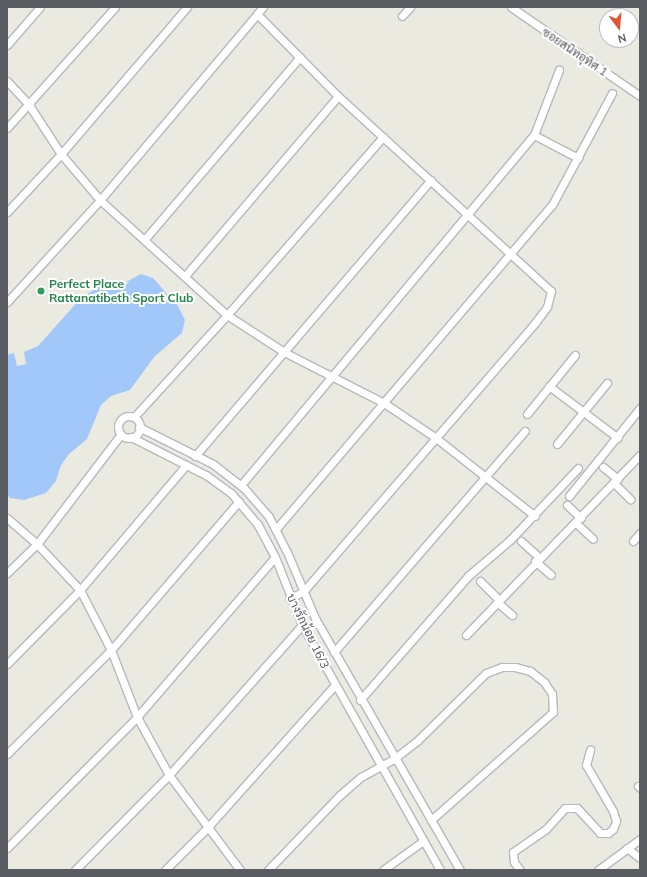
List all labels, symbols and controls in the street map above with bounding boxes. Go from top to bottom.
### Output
north arrow [599,8,639,48]
street label: ซอยสนิทอุทิศ 1 [539,25,611,79]
text: N [616,31,628,46]
place label: Perfect Place Rattanatibeth Sport Club [49,277,194,305]
marker: Perfect Place Rattanatibeth Sport Club [36,286,46,296]
street label: บางรักน้อย 16/3 [284,591,332,671]

